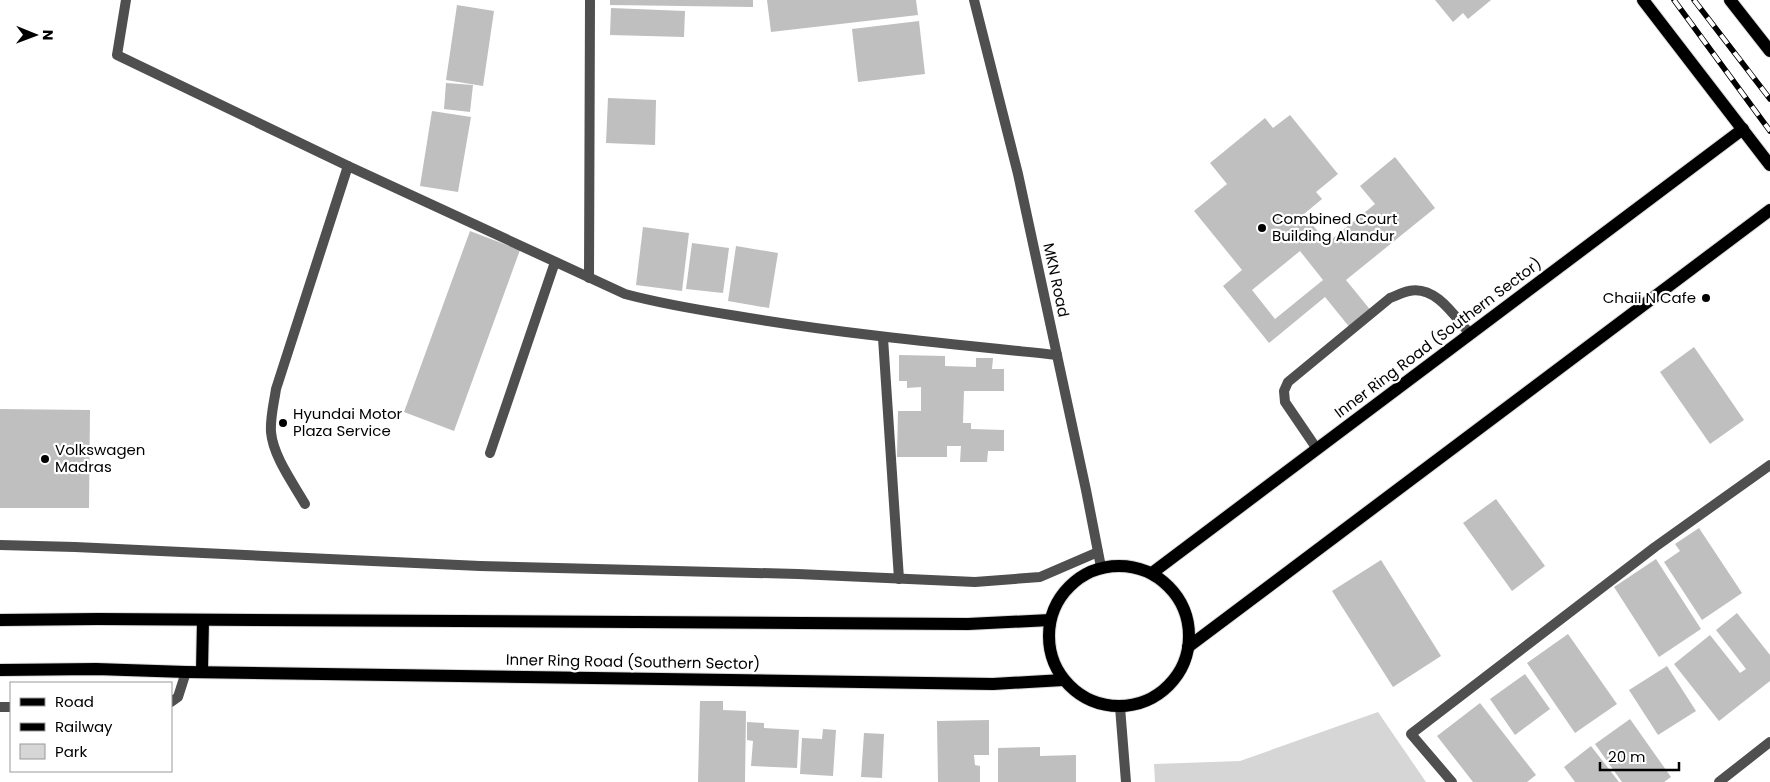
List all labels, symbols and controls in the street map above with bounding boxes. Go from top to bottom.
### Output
north arrow [10,10,60,60]
text: N [38,30,58,41]
place label: Combined Court Building Alandur [1272,208,1397,246]
marker: Combined Court Building Alandur [1256,222,1268,234]
street label: MKN Road [1038,241,1075,319]
street label: Inner Ring Road (Southern Sector) [1330,253,1546,423]
place label: Chaii N Cafe [1603,287,1696,308]
marker: Chaii N Cafe [1700,292,1712,304]
place label: Hyundai Motor Plaza Service [293,403,403,441]
marker: Hyundai Motor Plaza Service [277,417,289,429]
place label: Volkswagen Madras [55,439,145,477]
marker: Volkswagen Madras [39,453,51,465]
street label: Inner Ring Road (Southern Sector) [506,649,760,674]
legend [10,682,172,772]
text: Road [55,691,94,712]
text: Railway [55,716,113,737]
scale bar [1600,740,1679,772]
text: Park [55,741,87,762]
text: 20 m [1608,746,1646,767]

